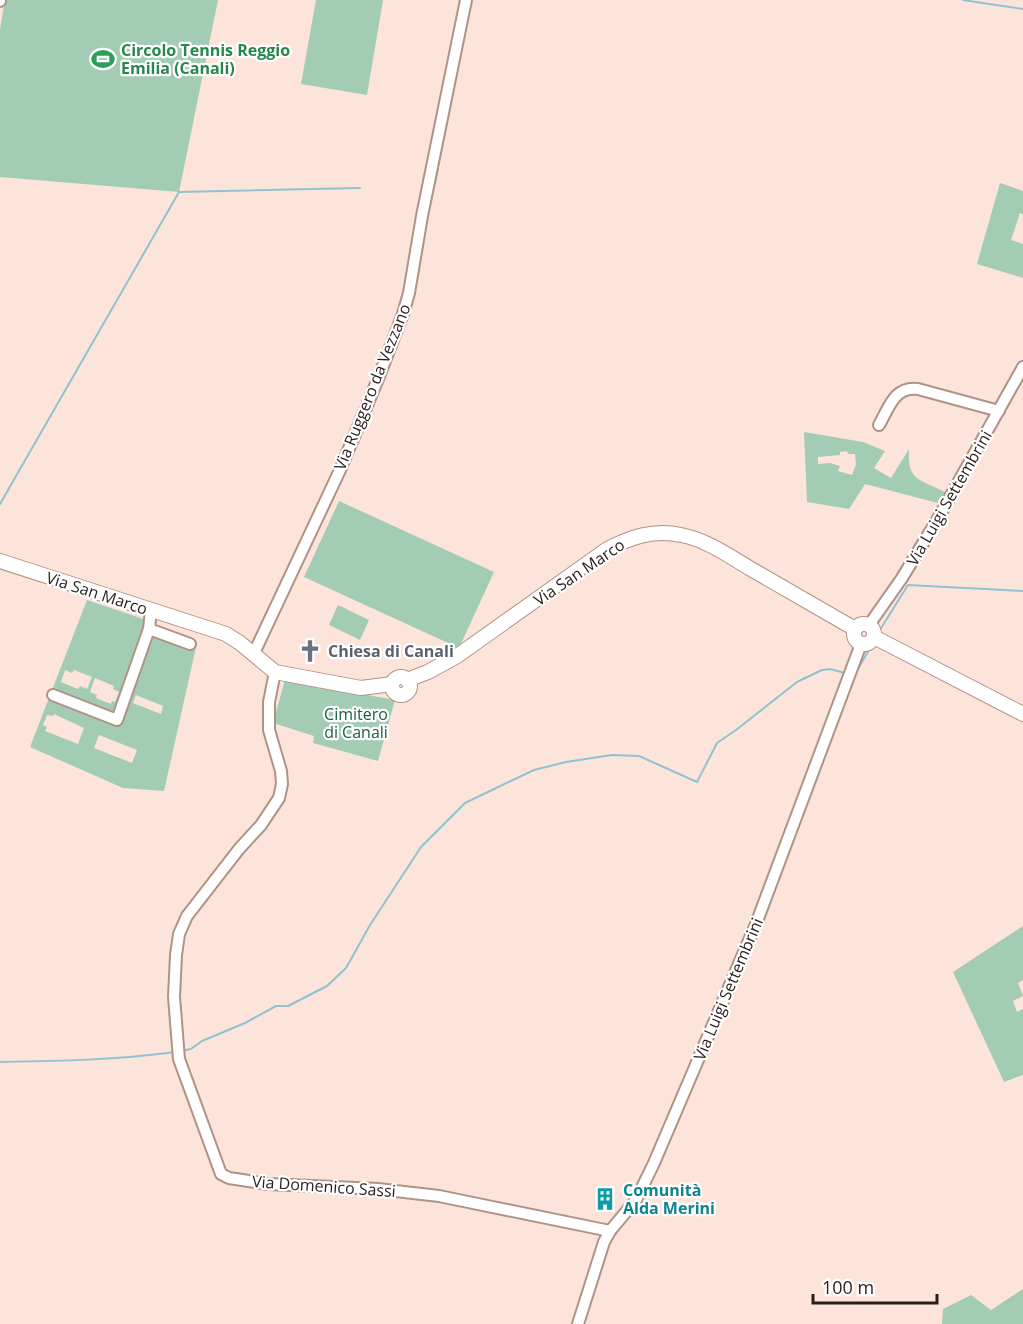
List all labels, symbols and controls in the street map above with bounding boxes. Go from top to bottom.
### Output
place label: Circolo Tennis Reggio Emilia (Canali) [121,39,290,79]
sports icon: Circolo Tennis Reggio Emilia (Canali) [90,46,116,72]
street label: Via Ruggero da Vezzano [329,301,415,473]
street label: Via Luigi Settembrini [901,426,997,570]
street label: Via San Marco [529,533,629,611]
street label: Via San Marco [43,566,151,620]
church icon: Chiesa di Canali [297,638,323,664]
place label: Chiesa di Canali [328,640,454,662]
park label: Cimitero di Canali [324,703,388,743]
street label: Via Luigi Settembrini [688,914,768,1064]
street label: Via Domenico Sassi [251,1170,397,1202]
place label: Comunità Alda Merini [623,1179,715,1219]
building icon: Comunità Alda Merini [592,1186,618,1212]
scale bar [813,1267,938,1305]
text: 100 m [822,1275,874,1299]

